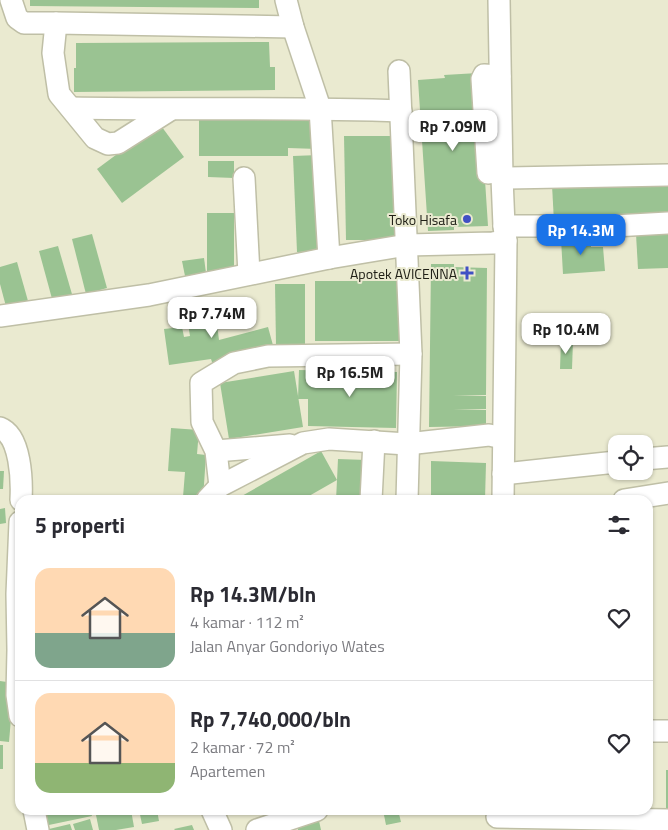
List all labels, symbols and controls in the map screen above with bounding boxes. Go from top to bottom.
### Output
pin: Rp 7.09M [401,110,505,152]
text: Rp 7.09M [420,114,486,138]
place label: Toko Hisafa [389,209,457,230]
marker: Toko Hisafa [461,213,473,225]
pin: Rp 14.3M [529,214,633,256]
text: Rp 14.3M [548,218,614,242]
place label: Apotek AVICENNA [350,263,458,284]
marker: Apotek AVICENNA [461,267,473,279]
pin: Rp 7.74M [160,296,264,339]
text: Rp 7.74M [179,301,245,325]
pin: Rp 10.4M [514,312,618,355]
text: Rp 10.4M [533,317,599,341]
pin: Rp 16.5M [298,356,402,398]
text: Rp 16.5M [317,360,383,384]
map controls [608,435,653,480]
button: locate [608,435,653,480]
text: 5 properti [35,509,125,541]
icon: filters [605,511,633,539]
text: Rp 14.3M/bln [190,578,316,610]
icon: home [75,588,135,648]
icon: heart [605,604,633,632]
text: 4 kamar · 112 m² [190,610,304,634]
text: Jalan Anyar Gondoriyo Wates [190,634,385,658]
text: Rp 7,740,000/bln [190,703,351,735]
icon: home [75,713,135,773]
icon: heart [605,729,633,757]
text: 2 kamar · 72 m² [190,735,295,759]
text: Apartemen [190,759,265,783]

